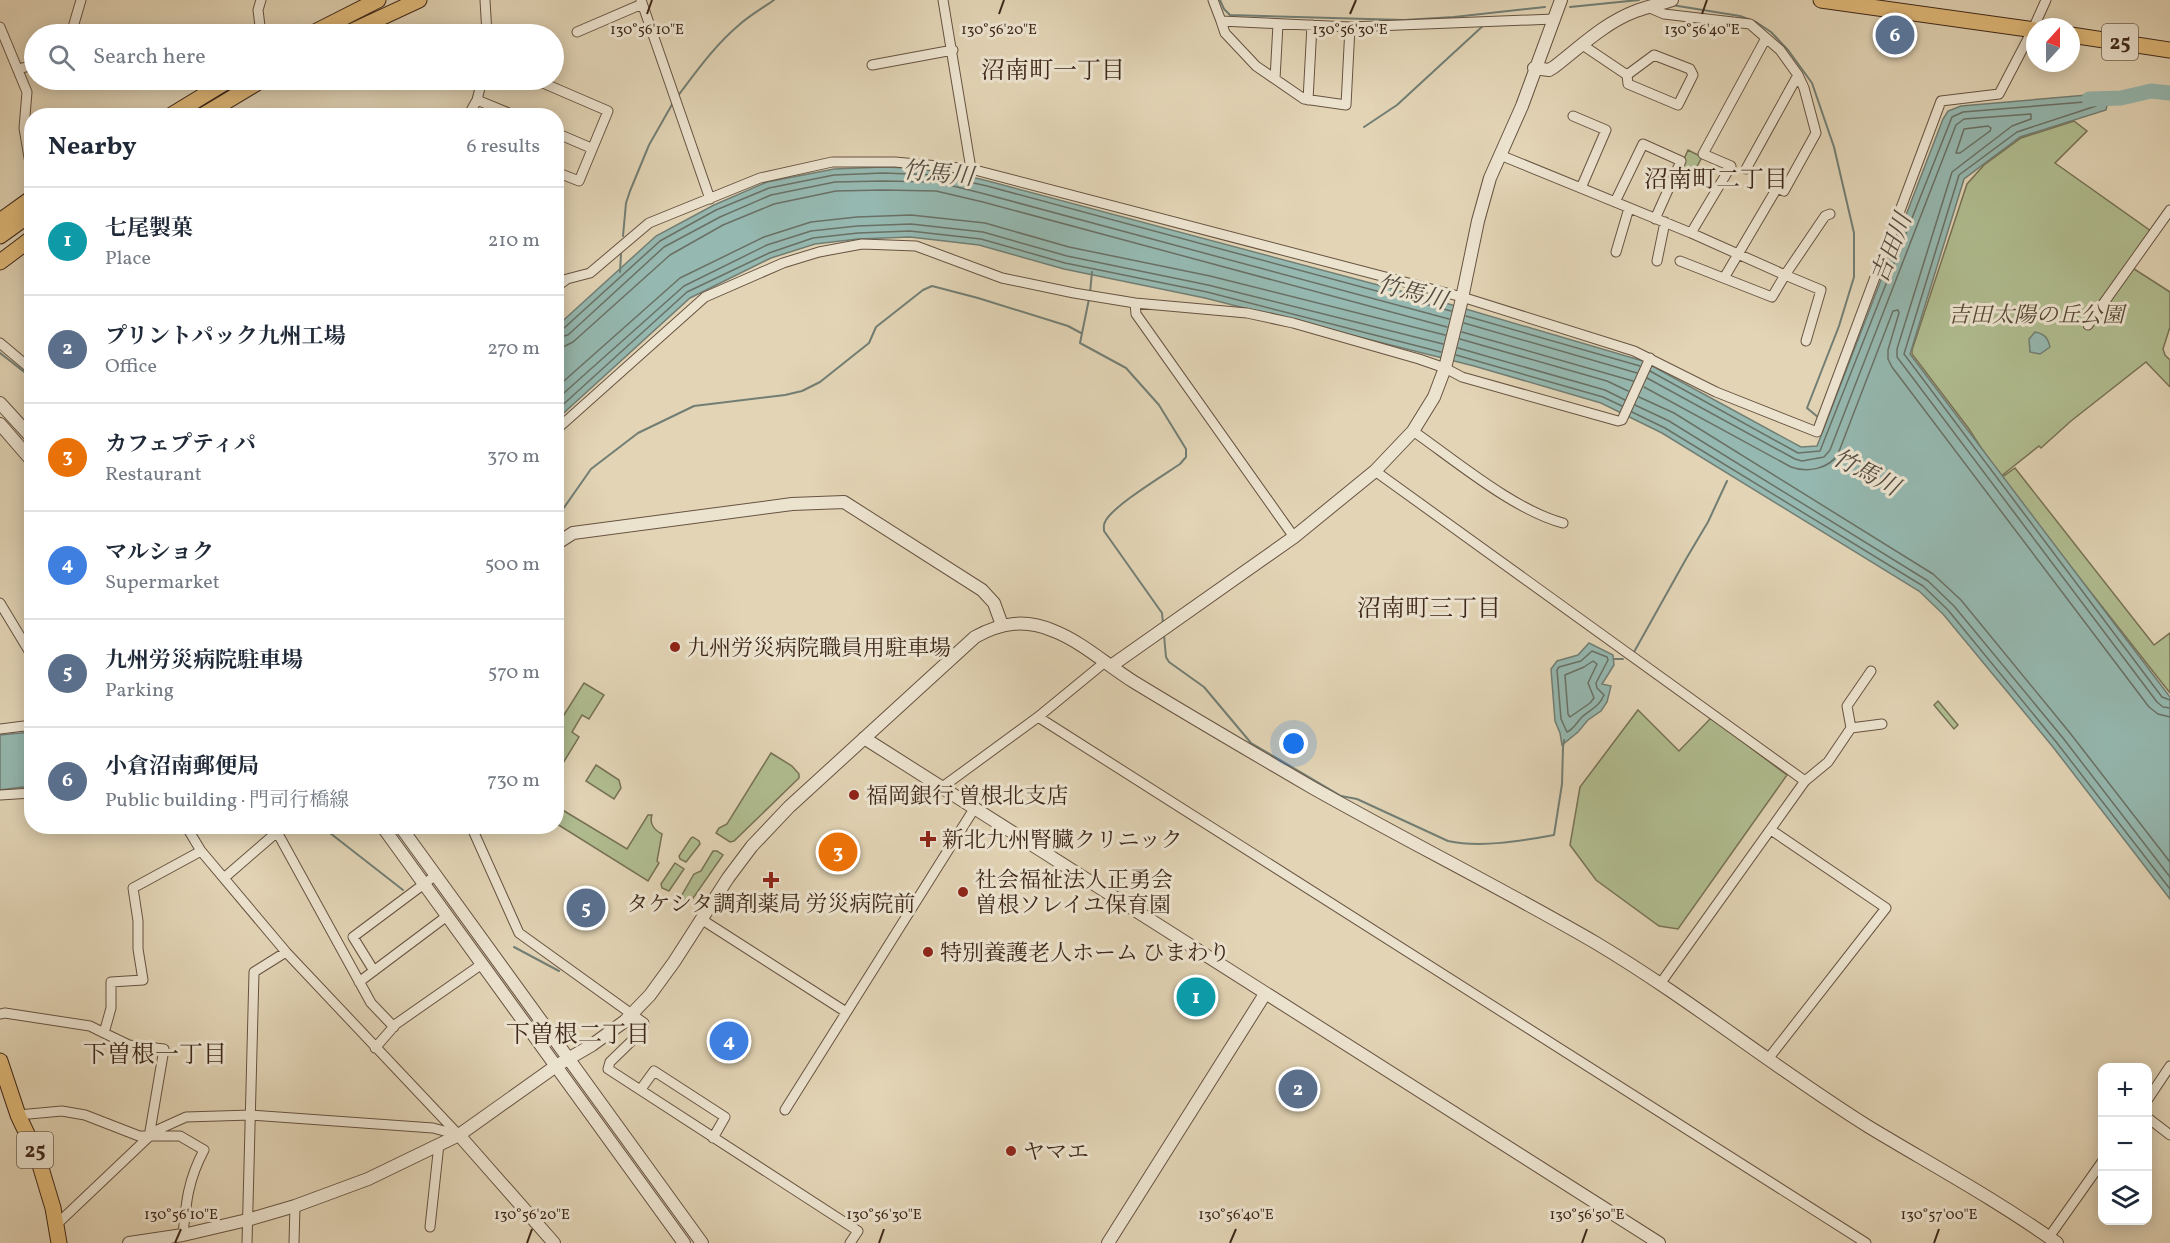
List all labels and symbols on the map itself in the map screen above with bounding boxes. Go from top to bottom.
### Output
pin: 6 [1876,12,1914,57]
north arrow [2026,18,2080,72]
text: 130°56'10"E [610,20,684,41]
text: 130°56'20"E [961,20,1037,41]
text: 130°56'30"E [1312,20,1388,41]
text: 130°56'40"E [1664,20,1740,41]
road number: 25 [2102,24,2138,60]
district label: 沼南町一丁目 [981,55,1125,89]
water label: 竹馬川 [900,154,978,196]
district label: 沼南町二丁目 [1644,164,1788,198]
water label: 吉田川 [1864,206,1923,288]
water label: 竹馬川 [1372,268,1454,320]
park label: 吉田太陽の丘公園 [1948,301,2127,332]
water label: 竹馬川 [1825,442,1907,507]
district label: 沼南町三丁目 [1357,593,1501,627]
place label: 九州労災病院職員用駐車場 [687,634,951,665]
marker: 九州労災病院職員用駐車場 [668,640,682,654]
your location [1279,729,1308,758]
place label: 福岡銀行 曽根北支店 [866,782,1068,813]
marker: 福岡銀行 曽根北支店 [847,788,861,802]
place label: 新北九州腎臓クリニック [942,826,1183,857]
pin: 3 [818,830,858,874]
marker: 新北九州腎臓クリニック [919,830,937,848]
place label: 社会福祉法人正勇会 曽根ソレイユ保育園 [975,866,1173,922]
marker: タケシタ調剤薬局 労災病院前 [764,873,778,887]
marker: 社会福祉法人正勇会 曽根ソレイユ保育園 [956,885,970,899]
pin: 5 [566,886,606,930]
place label: タケシタ調剤薬局 労災病院前 [626,890,916,921]
place label: 特別養護老人ホーム ひまわり [940,939,1230,970]
marker: 特別養護老人ホーム ひまわり [921,945,935,959]
pin: 1 [1176,974,1216,1020]
pin: 4 [710,1018,748,1064]
district label: 下曽根二丁目 [506,1019,650,1053]
district label: 下曽根一丁目 [83,1039,227,1073]
pin: 2 [1278,1066,1318,1112]
road number: 25 [17,1132,53,1168]
place label: ヤマエ [1023,1138,1089,1169]
marker: ヤマエ [1004,1144,1018,1158]
text: 130°56'10"E [144,1205,218,1226]
text: 130°56'20"E [494,1205,570,1226]
text: 130°56'30"E [846,1205,922,1226]
text: 130°56'40"E [1198,1205,1274,1226]
text: 130°56'50"E [1549,1205,1625,1226]
text: 130°57'00"E [1901,1205,1977,1226]

